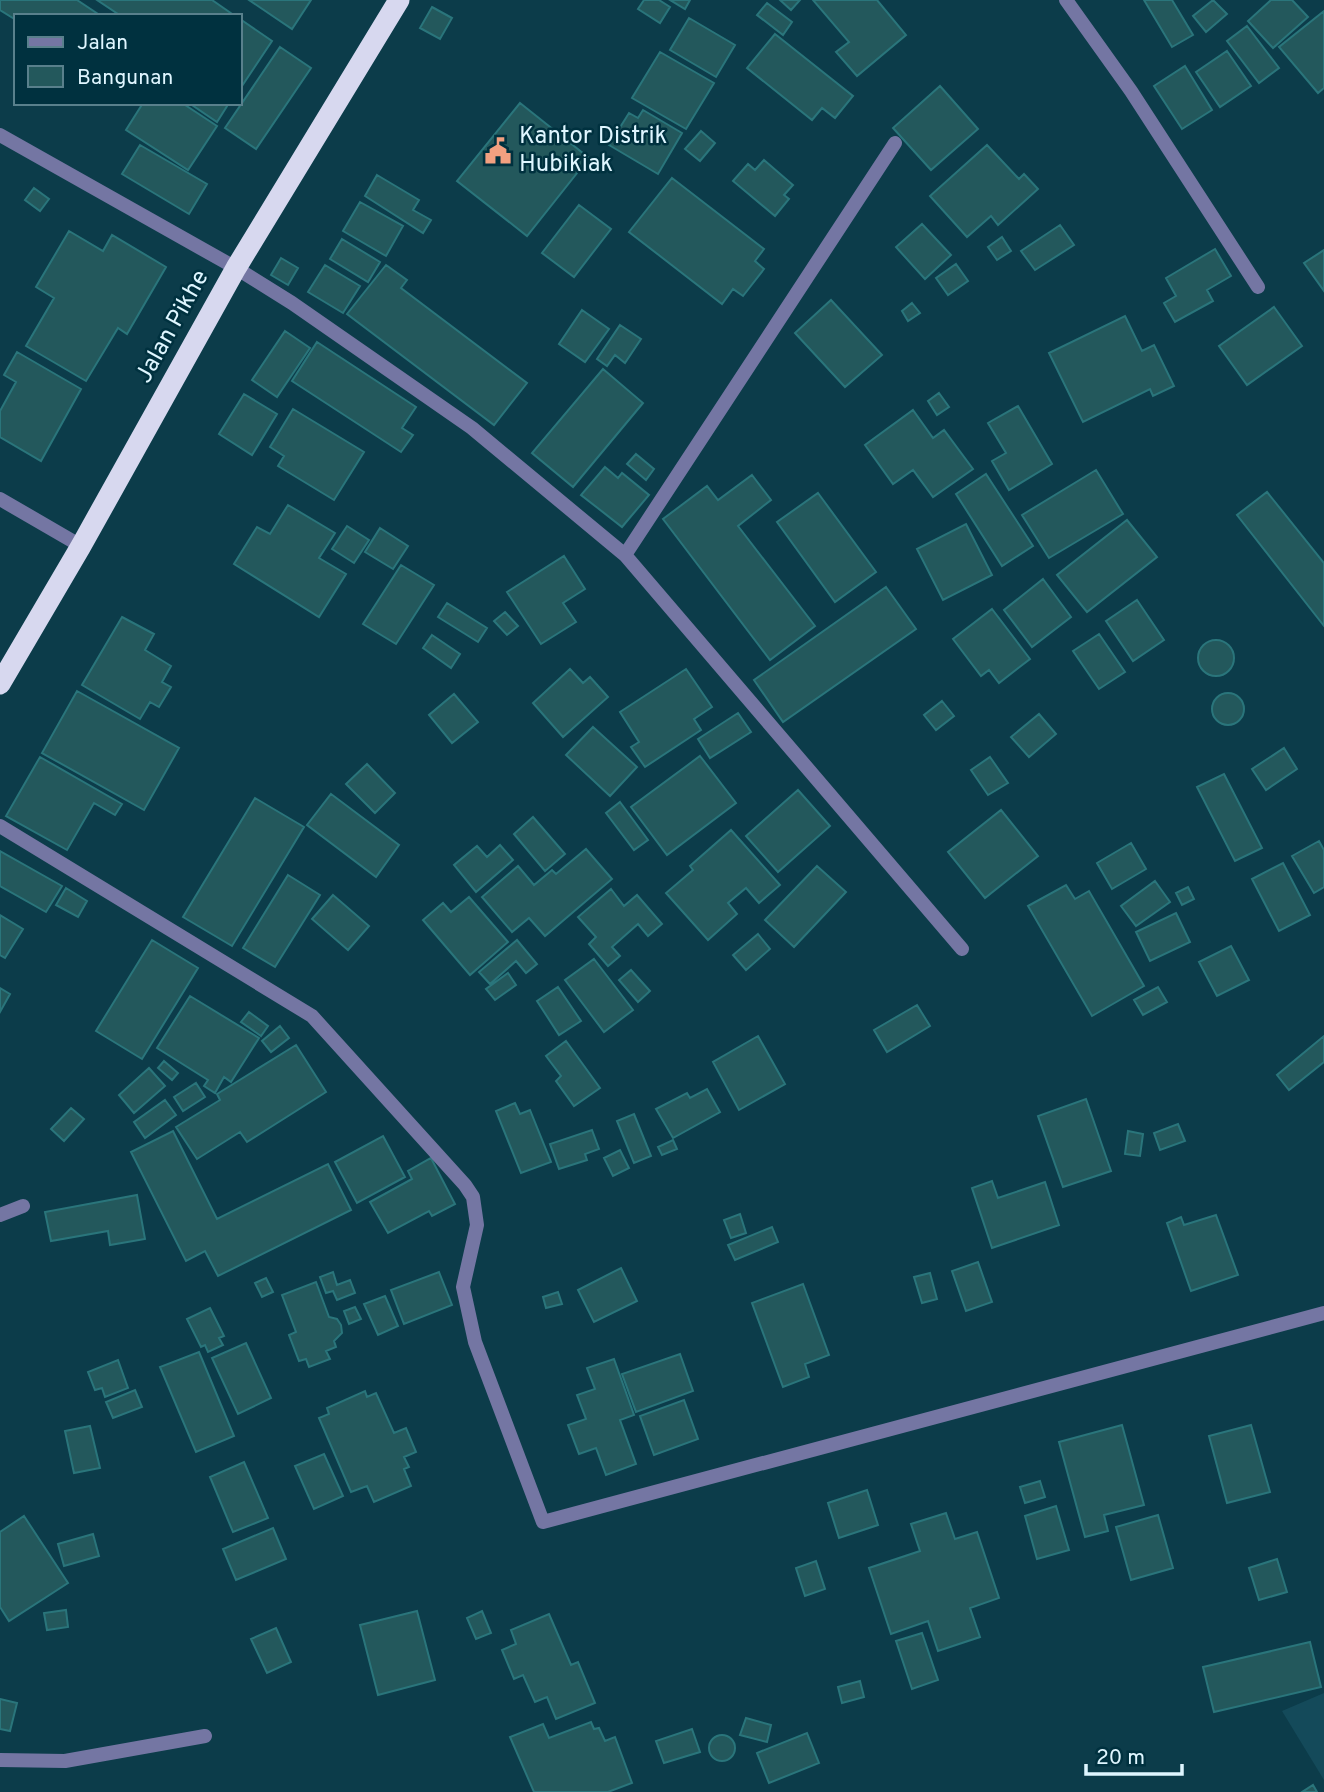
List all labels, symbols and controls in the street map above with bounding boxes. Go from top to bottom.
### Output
legend [14,14,242,105]
text: Jalan [77,30,128,57]
text: Bangunan [77,65,173,92]
place label: Kantor Distrik Hubikiak [519,122,667,180]
public building icon: Kantor Distrik Hubikiak [483,136,513,166]
street label: Jalan Pikhe [130,265,216,389]
scale bar [1086,1732,1182,1776]
text: 20 m [1096,1745,1145,1772]

